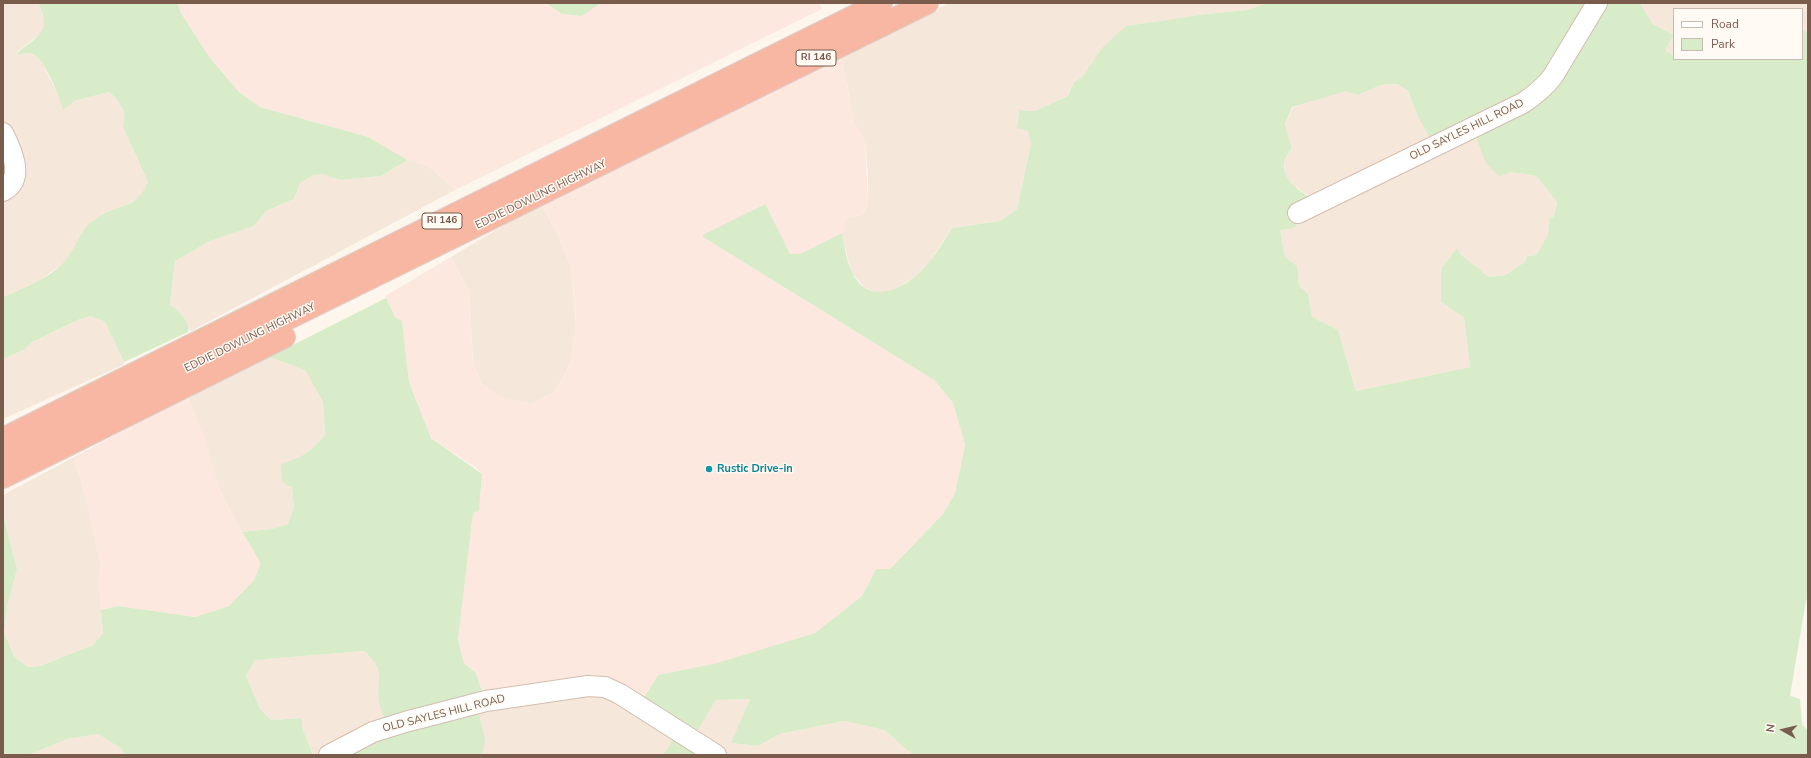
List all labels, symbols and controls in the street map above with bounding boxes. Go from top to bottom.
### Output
legend [1673,8,1803,60]
text: Road [1711,16,1739,32]
text: Park [1711,36,1735,52]
road number: RI 146 [796,50,836,66]
street label: OLD SAYLES HILL ROAD [1408,96,1526,164]
street label: EDDIE DOWLING HIGHWAY [473,158,609,232]
road number: RI 146 [422,213,462,229]
street label: EDDIE DOWLING HIGHWAY [182,301,318,375]
place label: Rustic Drive-in [717,462,793,476]
marker: Rustic Drive-in [704,464,714,474]
street label: OLD SAYLES HILL ROAD [381,692,507,736]
north arrow [1763,710,1803,750]
text: N [1763,723,1779,733]

